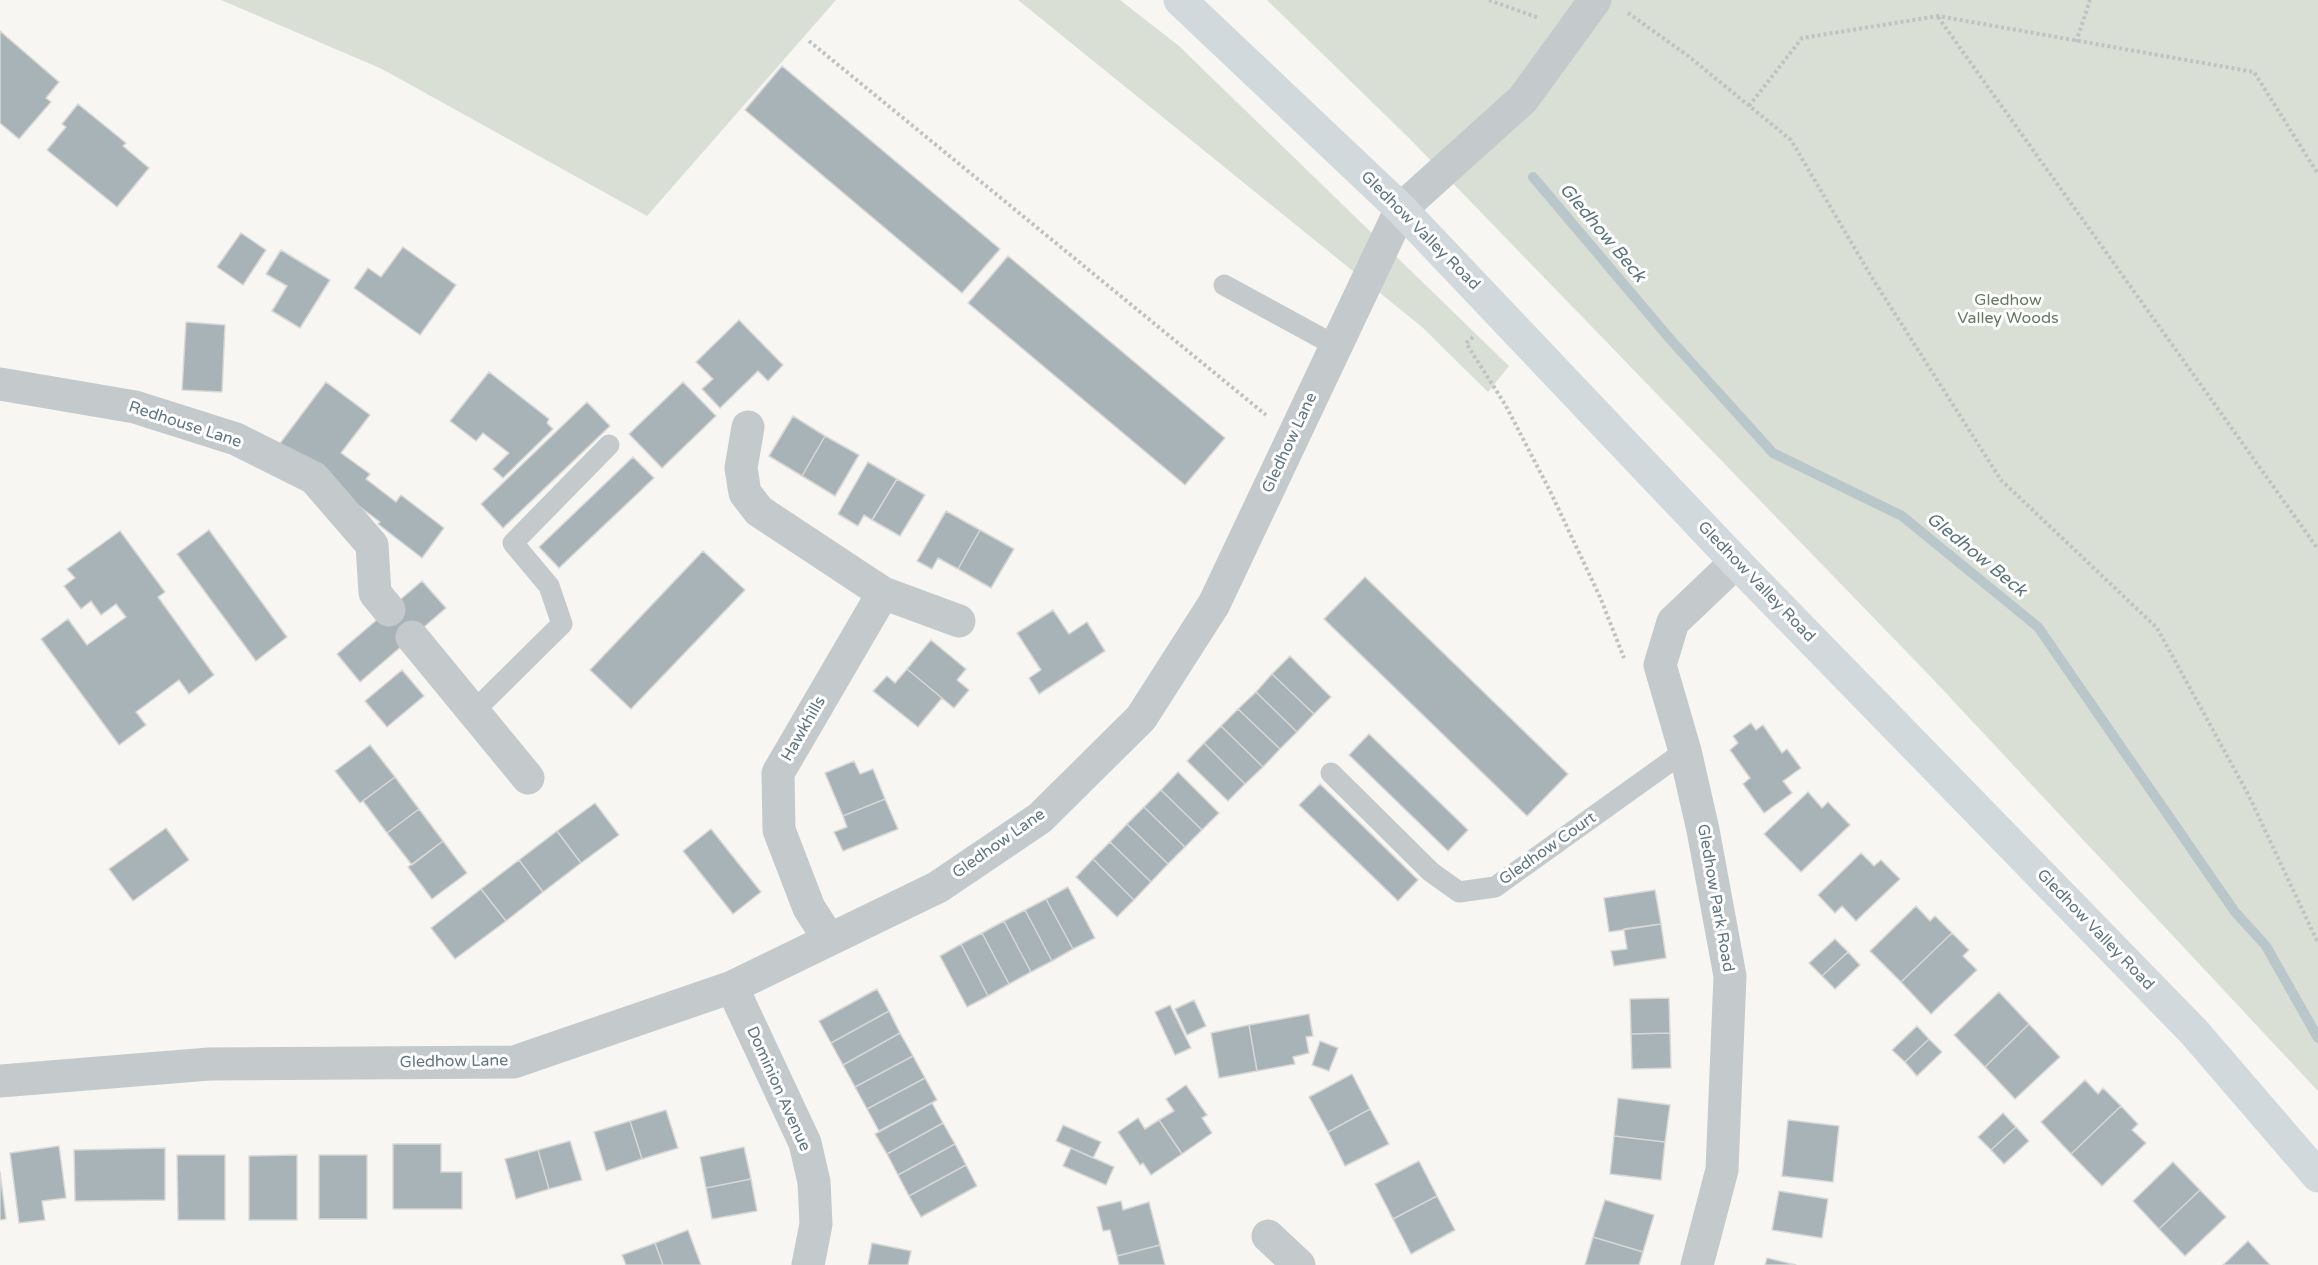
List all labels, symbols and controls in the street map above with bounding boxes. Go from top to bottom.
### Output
street label: Gledhow Valley Road [1356,167,1484,295]
water label: Gledhow Beck [1554,179,1650,287]
park label: Gledhow Valley Woods [1957,291,2059,329]
street label: Gledhow Lane [1258,390,1322,496]
street label: Redhouse Lane [126,398,244,452]
water label: Gledhow Beck [1922,508,2030,602]
street label: Gledhow Valley Road [1693,518,1819,646]
street label: Hawkhills [778,693,830,765]
street label: Gledhow Lane [949,805,1049,883]
street label: Gledhow Court [1496,808,1600,890]
street label: Gledhow Park Road [1693,822,1737,974]
street label: Gledhow Valley Road [2032,866,2158,994]
street label: Dominion Avenue [742,1024,814,1154]
street label: Gledhow Lane [400,1051,508,1073]

